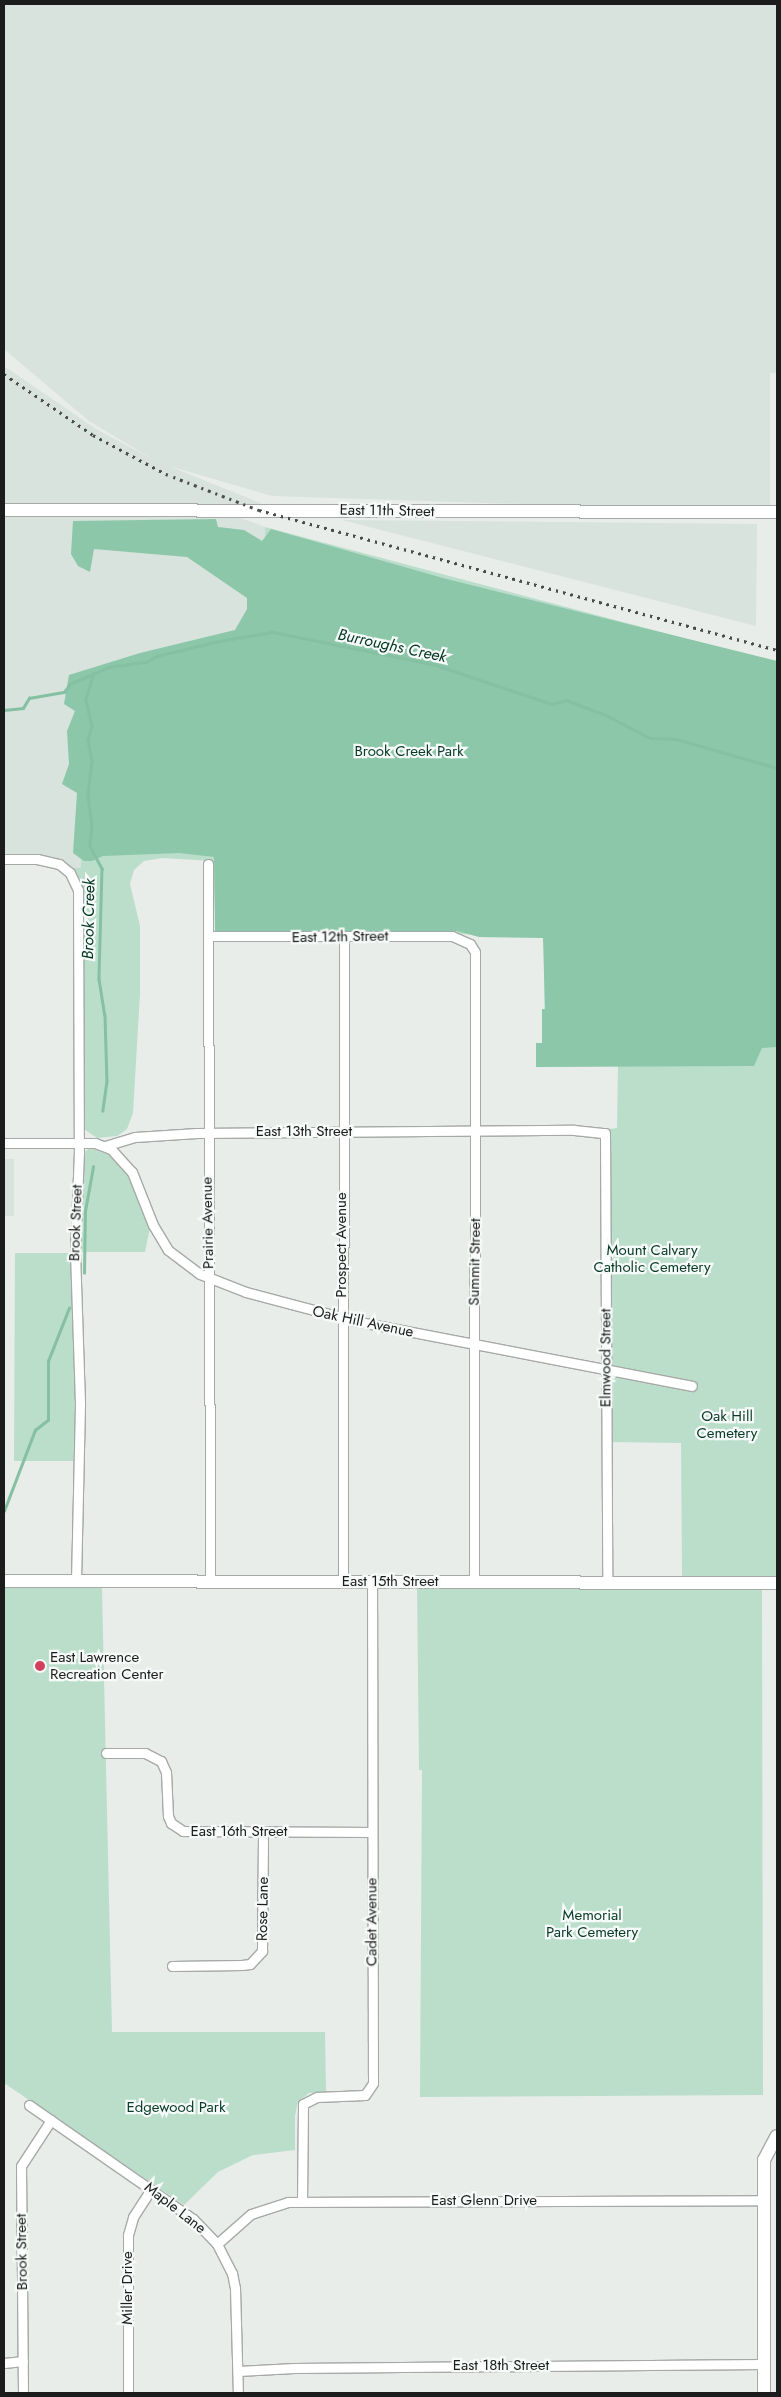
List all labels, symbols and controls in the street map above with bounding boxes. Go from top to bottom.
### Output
street label: East 11th Street [339,501,435,521]
water label: Burroughs Creek [336,625,448,667]
park label: Brook Creek Park [354,743,464,761]
water label: Brook Creek [79,878,99,960]
street label: East 12th Street [292,927,388,947]
street label: East 13th Street [256,1123,352,1141]
street label: Prairie Avenue [198,1177,218,1269]
street label: Brook Street [66,1184,86,1262]
street label: Prospect Avenue [333,1192,351,1298]
street label: Summit Street [465,1218,485,1306]
park label: Mount Calvary Catholic Cemetery [593,1241,711,1276]
street label: Oak Hill Avenue [311,1302,415,1342]
street label: Elmwood Street [597,1309,615,1407]
park label: Oak Hill Cemetery [697,1407,757,1442]
street label: East 15th Street [342,1573,438,1591]
place label: East Lawrence Recreation Center [50,1648,164,1683]
marker: East Lawrence Recreation Center [34,1660,46,1672]
street label: East 16th Street [191,1823,287,1841]
street label: Rose Lane [253,1877,273,1941]
street label: Cadet Avenue [363,1878,381,1966]
park label: Memorial Park Cemetery [546,1906,638,1941]
park label: Edgewood Park [127,2099,225,2117]
street label: Maple Lane [141,2178,209,2238]
street label: East Glenn Drive [431,2192,537,2210]
street label: Brook Street [12,2214,32,2290]
street label: Miller Drive [119,2251,137,2325]
street label: East 18th Street [453,2357,549,2375]

